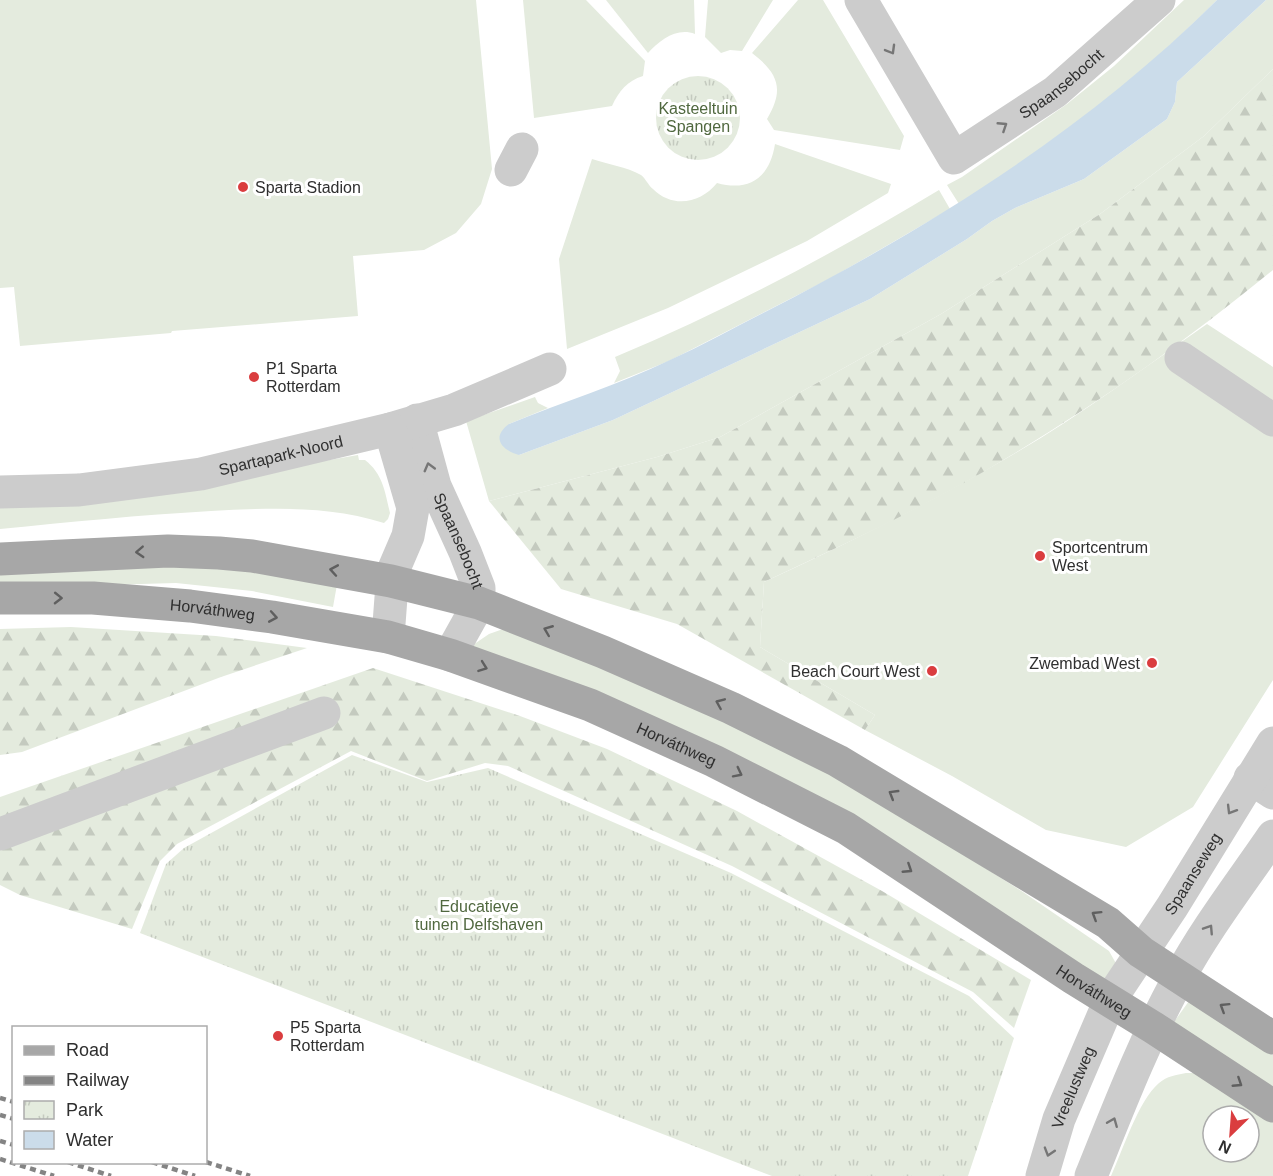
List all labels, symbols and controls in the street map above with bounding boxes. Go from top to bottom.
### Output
one-way arrow [883,44,895,54]
street label: Spaansebocht [1016,45,1107,122]
park label: Kasteeltuin Spangen [658,100,738,135]
one-way arrow [996,122,1007,133]
place label: Sparta Stadion [255,179,361,196]
marker: Sparta Stadion [236,180,250,194]
place label: P1 Sparta Rotterdam [266,360,341,395]
marker: P1 Sparta Rotterdam [247,370,261,384]
street label: Spartapark-Noord [217,433,345,479]
one-way arrow [424,462,437,472]
street label: Spaansebocht [430,490,487,591]
place label: Sportcentrum West [1052,539,1148,574]
one-way arrow [136,545,145,558]
marker: Sportcentrum West [1033,549,1047,563]
one-way arrow [329,564,339,577]
one-way arrow [54,592,63,604]
street label: Horváthweg [169,596,256,624]
one-way arrow [268,610,278,623]
one-way arrow [544,625,554,638]
place label: Zwembad West [1029,655,1141,672]
marker: Zwembad West [1145,656,1159,670]
one-way arrow [477,659,488,672]
place label: Beach Court West [790,663,921,680]
marker: Beach Court West [925,664,939,678]
one-way arrow [716,698,727,710]
street label: Horváthweg [634,719,719,770]
one-way arrow [732,766,742,777]
one-way arrow [889,789,899,801]
one-way arrow [1226,804,1238,814]
street label: Spaanseweg [1161,830,1225,918]
one-way arrow [901,861,912,872]
park label: Educatieve tuinen Delfshaven [415,898,543,933]
one-way arrow [1092,911,1102,923]
one-way arrow [1202,924,1213,935]
street label: Horváthweg [1053,961,1135,1021]
one-way arrow [1219,1003,1230,1014]
place label: P5 Sparta Rotterdam [290,1019,365,1054]
legend [12,1026,207,1164]
marker: P5 Sparta Rotterdam [271,1029,285,1043]
text: Road [66,1040,109,1060]
street label: Vreelustweg [1049,1044,1098,1130]
text: Railway [66,1070,129,1090]
one-way arrow [1232,1076,1243,1087]
text: Park [66,1100,104,1120]
north arrow [1201,1104,1261,1164]
one-way arrow [1106,1117,1118,1128]
text: Water [66,1130,113,1150]
text: N [1216,1137,1234,1157]
one-way arrow [1044,1146,1057,1157]

